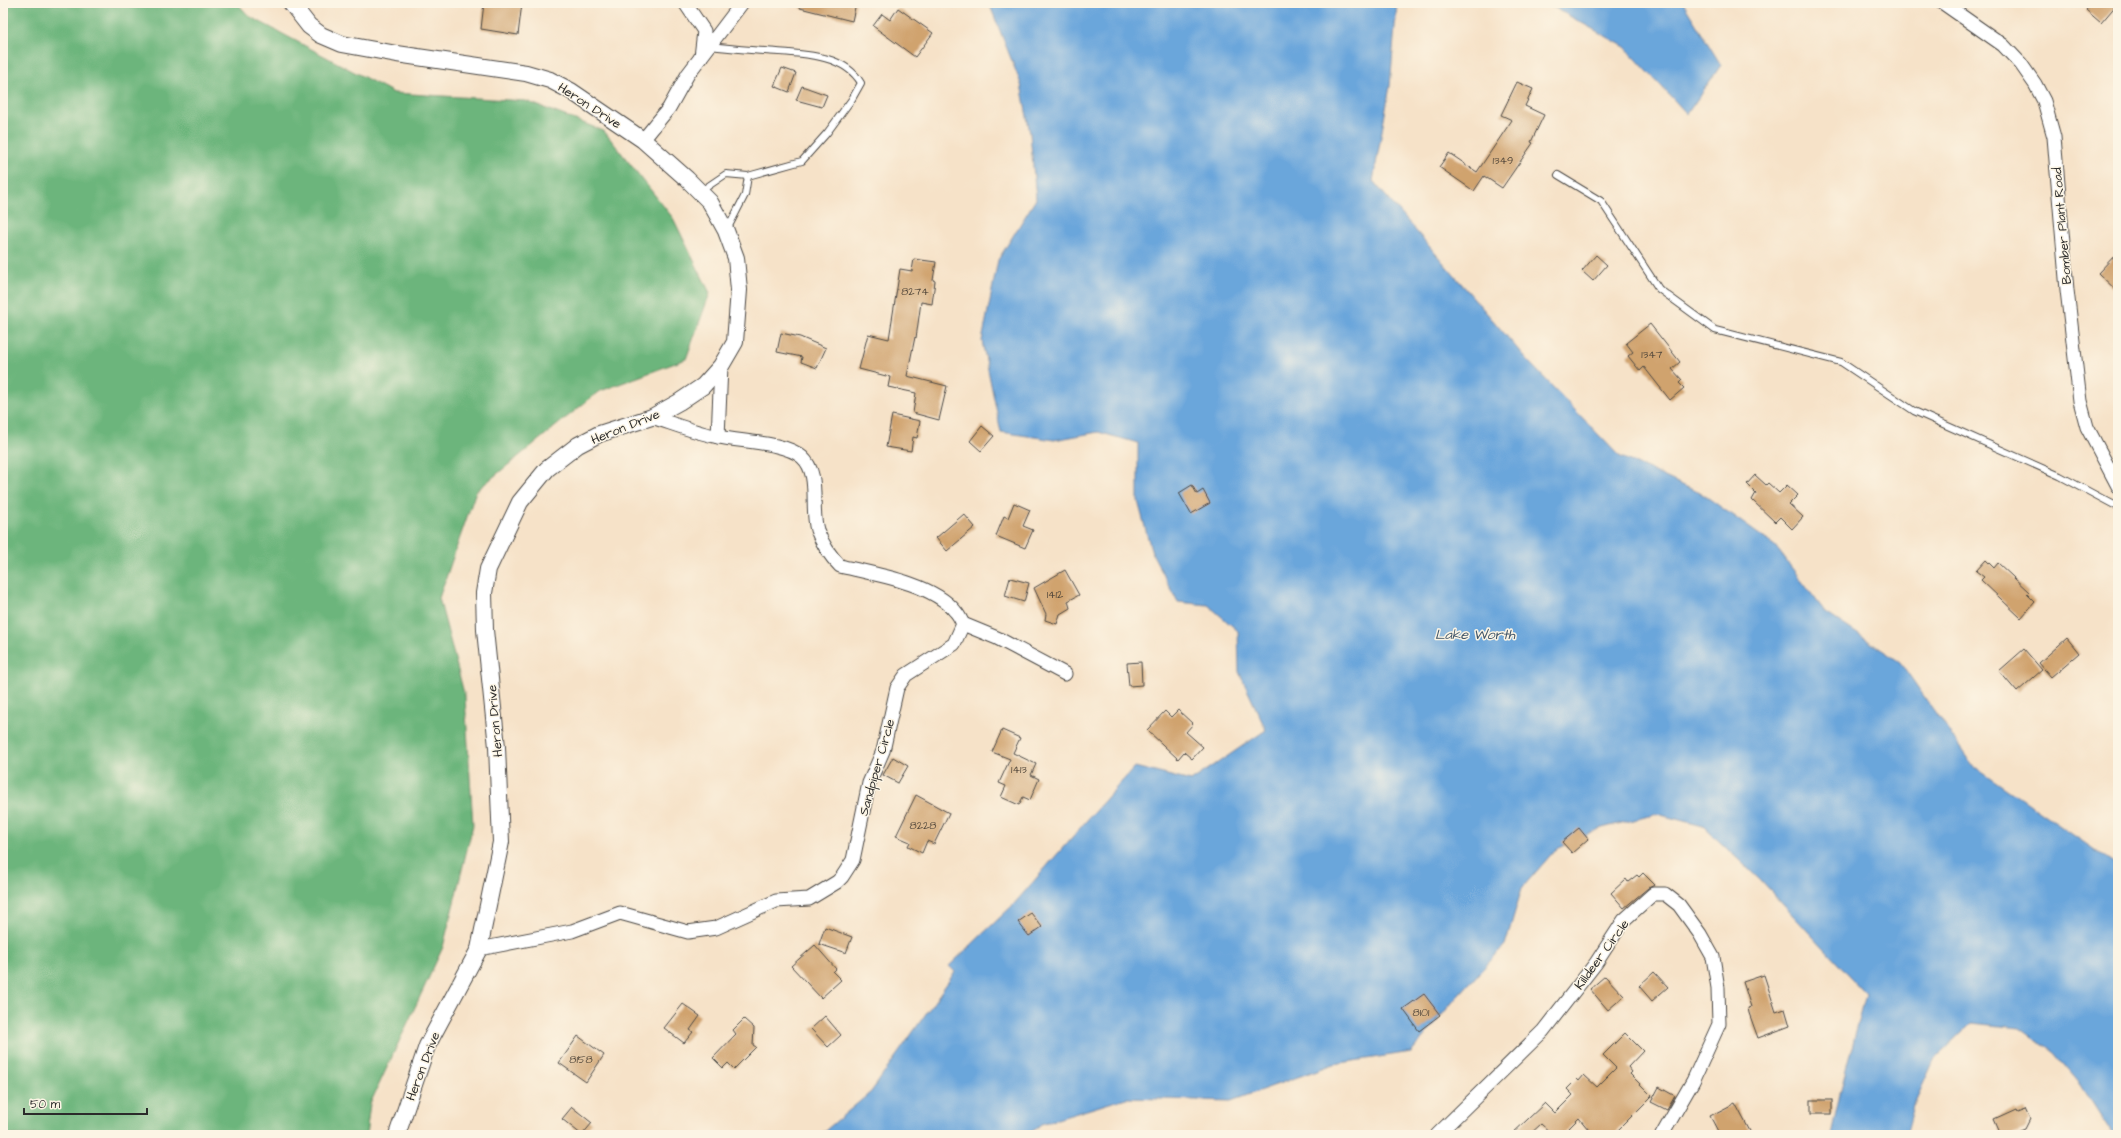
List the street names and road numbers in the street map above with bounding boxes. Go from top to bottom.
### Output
street label: Heron Drive [554,79,625,133]
street label: Bomber Plant Road [2048,166,2076,285]
street label: Heron Drive [588,405,662,449]
street label: Heron Drive [483,684,507,758]
street label: Sandpiper Circle [855,717,899,818]
street label: Killdeer Circle [1570,916,1633,993]
street label: Heron Drive [402,1029,444,1103]

